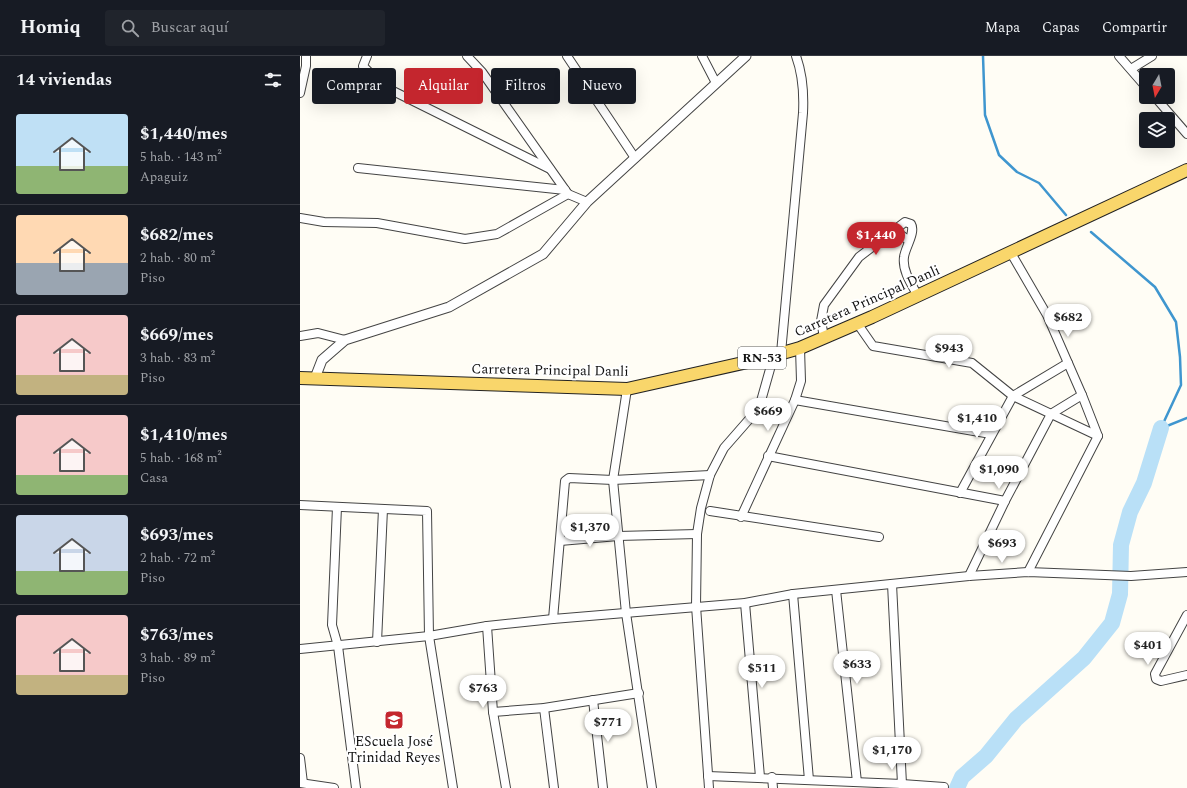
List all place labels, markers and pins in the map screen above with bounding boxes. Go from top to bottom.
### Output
pin: $1,440 [843,222,909,256]
pin: $682 [1044,304,1092,338]
pin: $943 [925,335,973,369]
pin: $669 [744,398,792,432]
pin: $1,410 [944,405,1010,439]
pin: $1,090 [966,456,1032,490]
pin: $1,370 [557,514,623,548]
pin: $693 [978,530,1026,564]
pin: $401 [1124,632,1172,666]
pin: $633 [833,651,881,685]
pin: $511 [738,655,786,689]
pin: $763 [459,675,507,709]
school or university icon: EScuela José Trinidad Reyes [383,709,405,731]
pin: $771 [584,709,632,743]
place label: EScuela José Trinidad Reyes [348,731,441,768]
pin: $1,170 [859,737,925,771]

